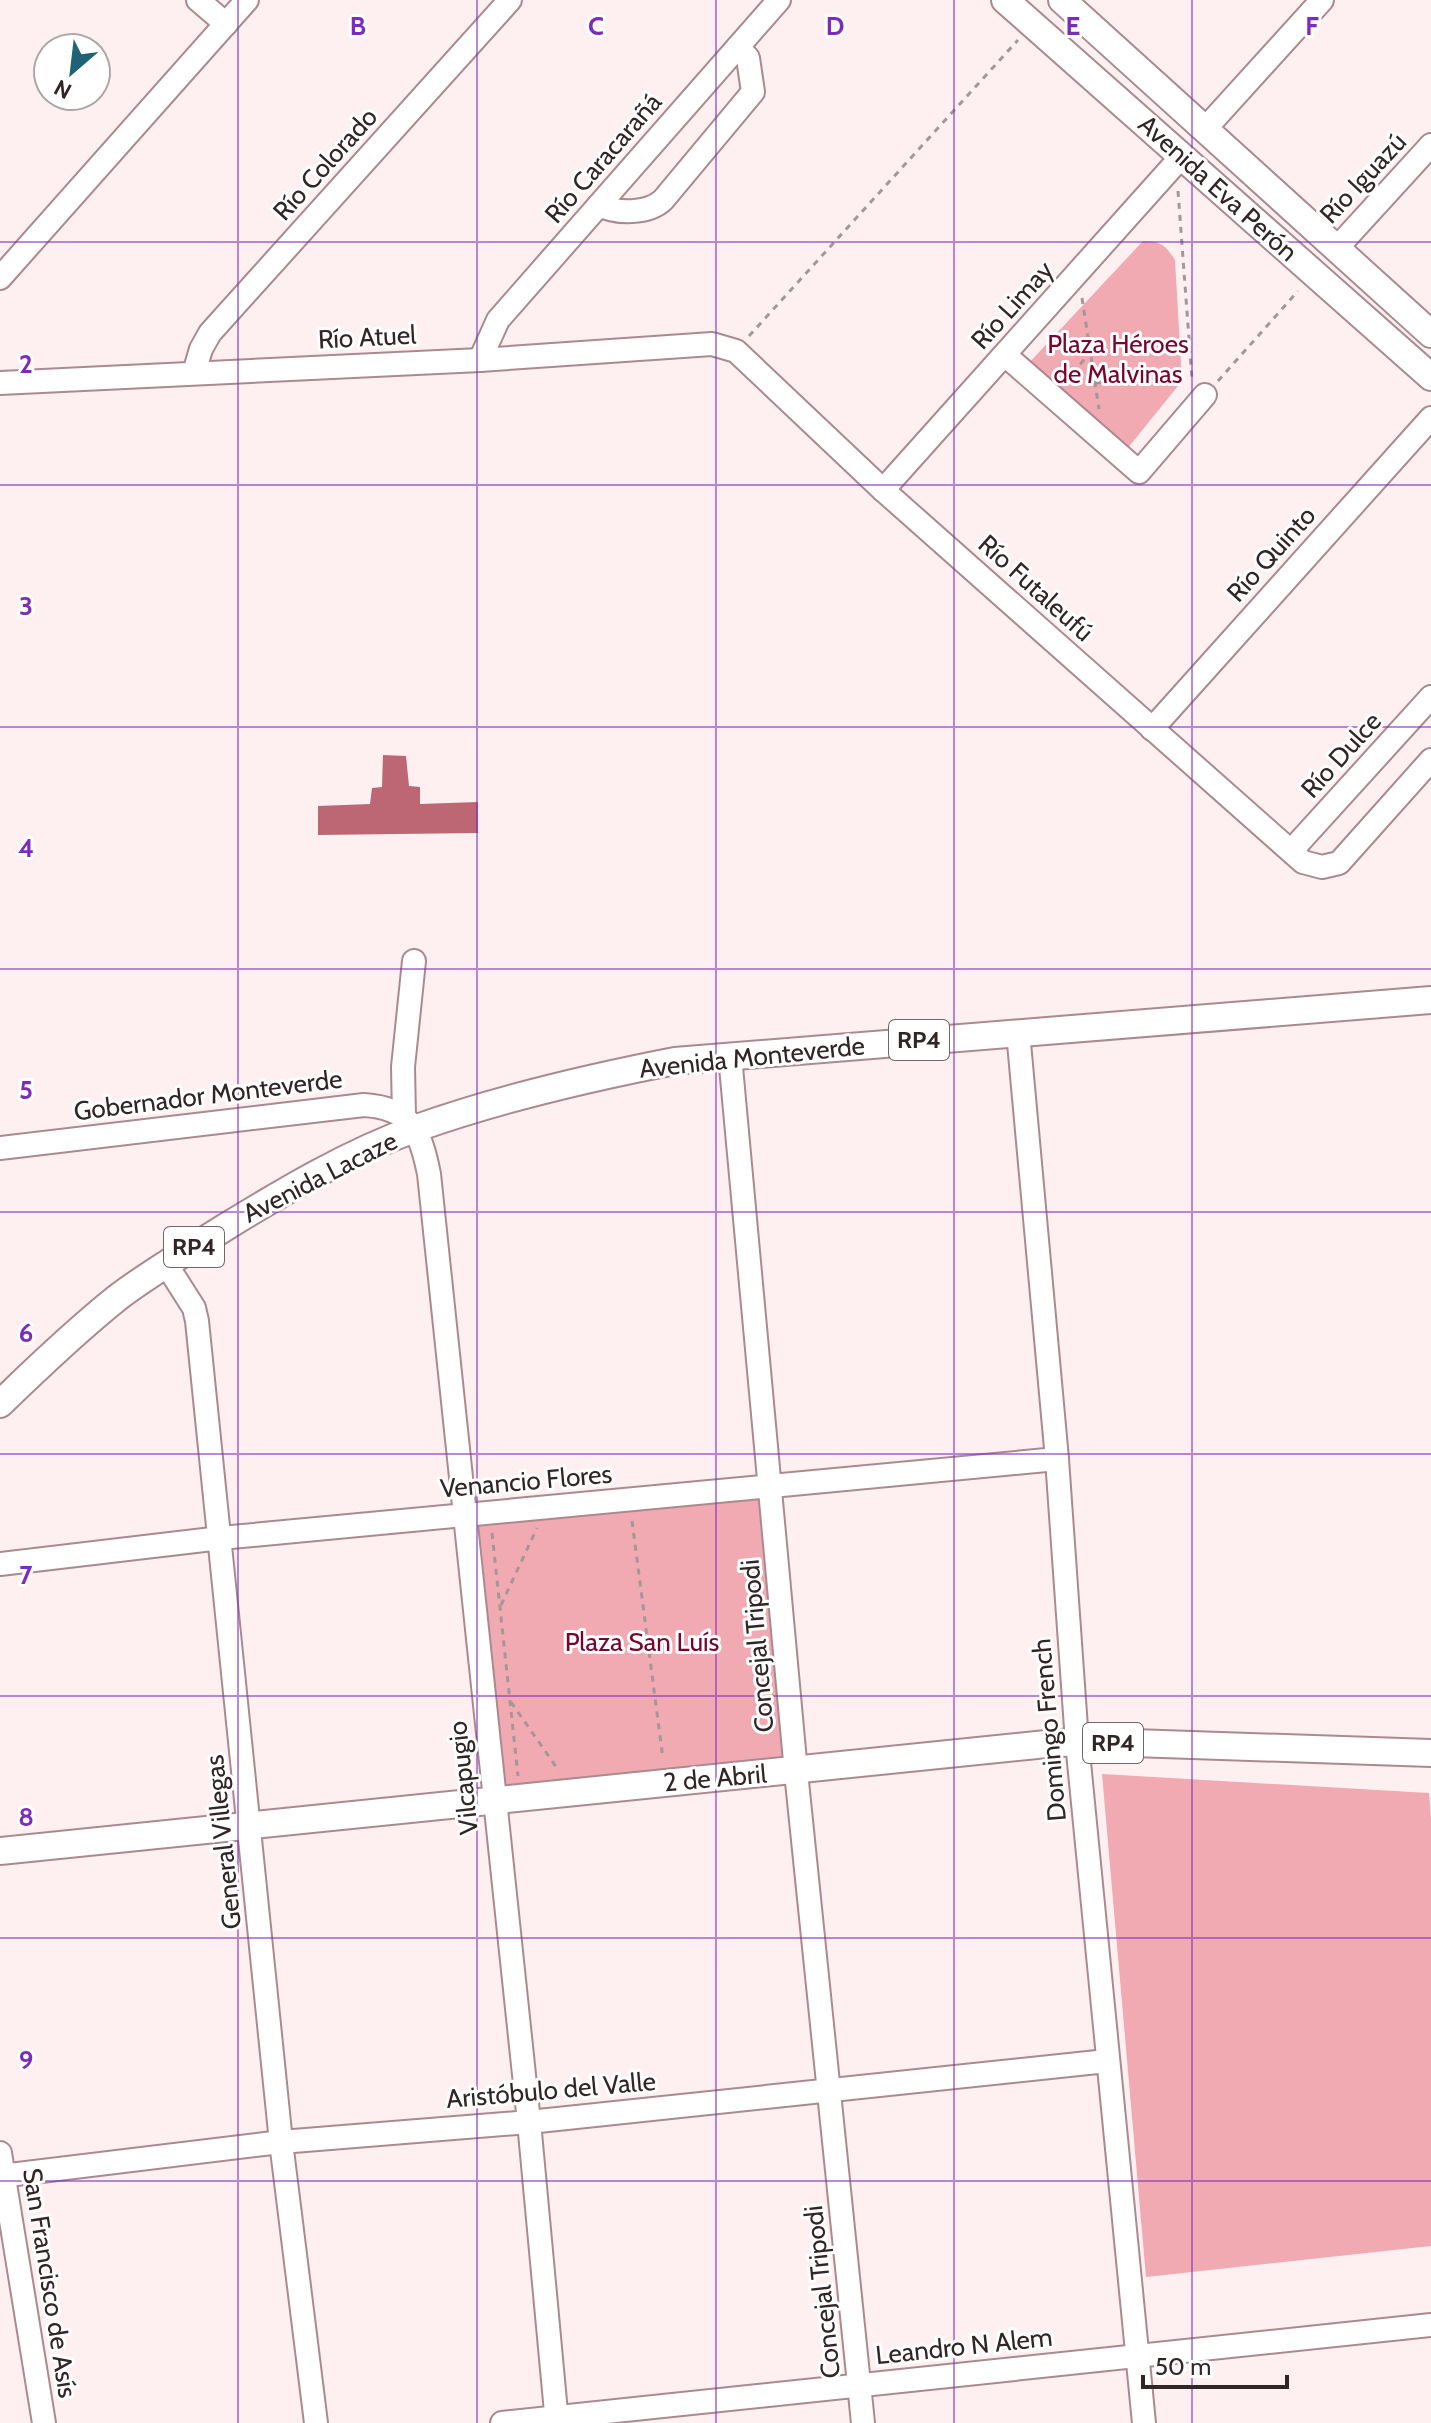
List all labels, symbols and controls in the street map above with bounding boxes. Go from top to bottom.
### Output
text: B [350,10,366,42]
text: C [588,10,604,42]
text: D [826,10,844,42]
text: E [1066,10,1080,42]
text: F [1305,10,1319,42]
north arrow [32,32,112,112]
text: N [50,74,76,105]
street label: Río Caracarañá [538,86,669,230]
street label: Río Colorado [266,101,384,227]
street label: Avenida Eva Perón [1132,108,1304,268]
street label: Río Iguazú [1313,126,1413,230]
street label: Río Limay [964,254,1060,356]
street label: Río Atuel [317,318,417,356]
park label: Plaza Héroes de Malvinas [1047,328,1189,390]
text: 2 [19,348,33,380]
street label: Río Quinto [1220,500,1322,608]
street label: Río Futaleufú [972,528,1100,648]
text: 3 [19,590,33,622]
street label: Río Dulce [1294,705,1388,805]
text: 4 [18,832,34,864]
road number: RP4 [889,1020,949,1060]
street label: Avenida Monteverde [638,1029,866,1085]
street label: Gobernador Monteverde [72,1063,344,1127]
text: 5 [19,1074,33,1106]
street label: Avenida Lacaze [238,1124,402,1230]
road number: RP4 [164,1227,224,1267]
text: 6 [19,1317,33,1349]
street label: Venancio Flores [439,1458,614,1504]
street label: Concejal Tripodi [734,1558,780,1734]
text: 7 [19,1559,33,1591]
park label: Plaza San Luís [565,1626,720,1658]
street label: Domingo French [1025,1637,1073,1823]
street label: Vilcapugio [441,1720,485,1836]
road number: RP4 [1083,1723,1143,1763]
street label: General Villegas [198,1753,248,1931]
street label: 2 de Abril [662,1758,768,1798]
text: 8 [18,1801,34,1833]
text: 9 [19,2044,33,2076]
street label: Aristóbulo del Valle [445,2065,657,2115]
street label: San Francisco de Asís [16,2166,84,2400]
street label: Concejal Tripodi [797,2204,847,2380]
street label: Leandro N Alem [874,2321,1054,2371]
scale bar [1143,2339,1287,2389]
text: 50 m [1155,2352,1211,2381]

